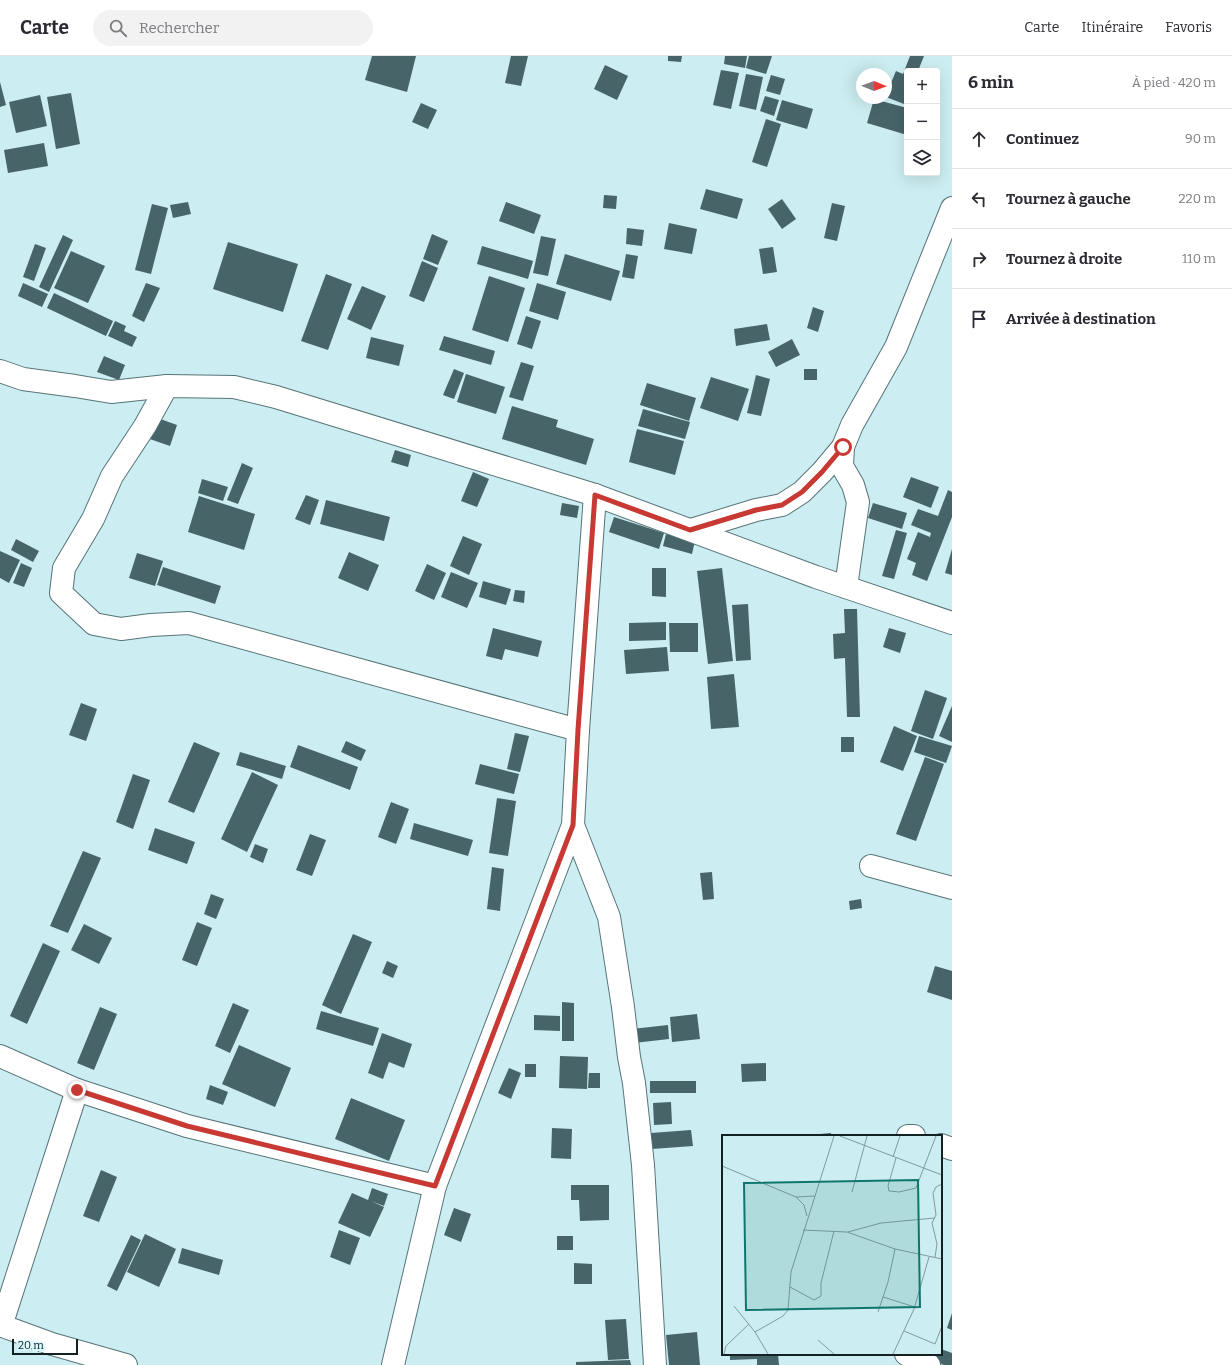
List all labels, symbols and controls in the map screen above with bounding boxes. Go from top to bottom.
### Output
search box [93,10,373,46]
text: Carte [20,16,69,39]
icon: search [107,17,129,39]
text: Rechercher [139,19,219,37]
text: Carte [1024,19,1059,36]
text: Itinéraire [1081,19,1143,36]
text: Favoris [1165,19,1212,36]
north arrow [856,68,892,104]
map controls [904,68,940,176]
button: + [904,68,940,104]
text: 6 min [968,72,1014,93]
text: À pied · 420 m [1132,75,1216,90]
button: − [904,104,940,140]
icon: ahead [968,128,990,150]
text: Continuez [1006,130,1079,148]
text: 90 m [1185,131,1216,146]
button: layers [904,140,940,176]
icon: left [968,188,990,210]
text: Tournez à gauche [1006,190,1131,208]
text: 220 m [1179,191,1216,206]
icon: right [968,248,990,270]
text: Tournez à droite [1006,250,1122,268]
text: 110 m [1182,251,1216,266]
icon: arrive [968,308,990,330]
text: Arrivée à destination [1006,310,1156,328]
route start [834,438,852,456]
route end [68,1081,86,1099]
inset map [722,1135,942,1355]
scale bar [12,1337,78,1356]
text: 20 m [18,1339,44,1352]

